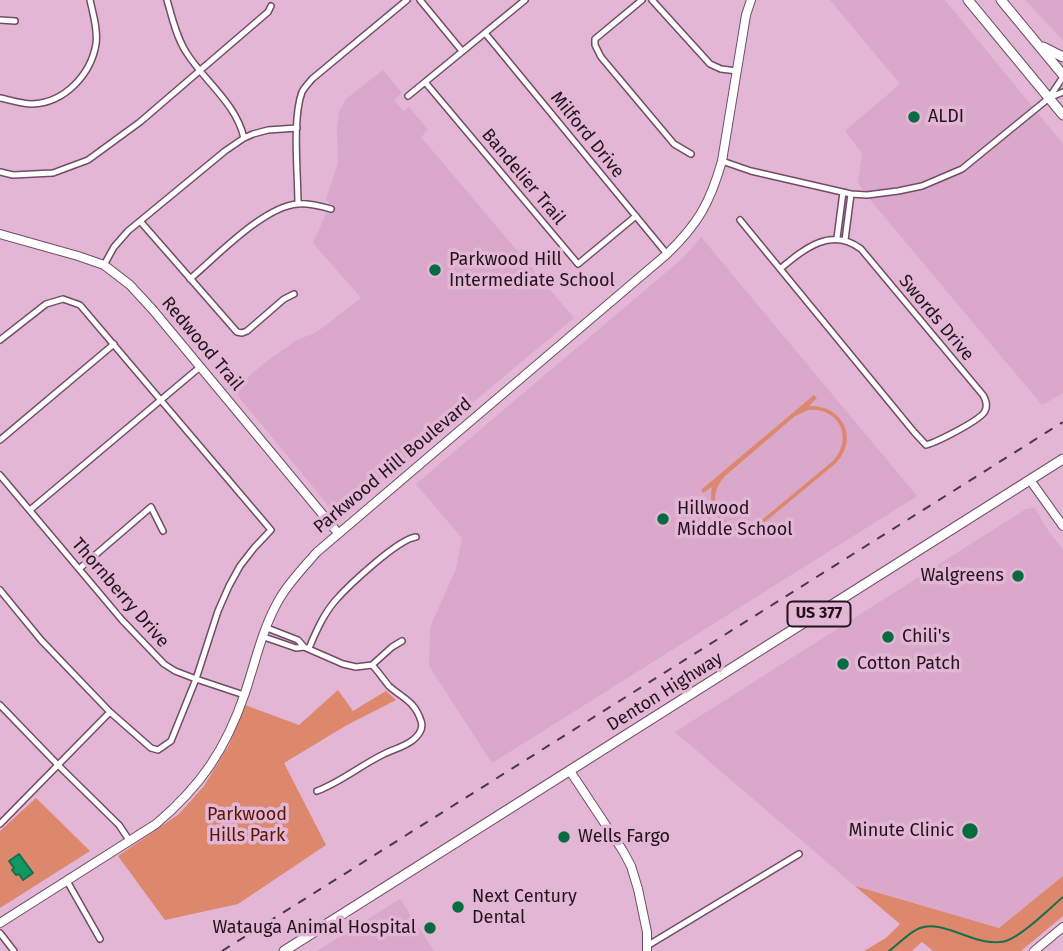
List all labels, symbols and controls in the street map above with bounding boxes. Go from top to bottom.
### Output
street label: Milford Drive [546,87,628,183]
place label: ALDI [928,106,964,128]
marker: ALDI [906,109,922,125]
street label: Bandelier Trail [476,124,570,230]
place label: Parkwood Hill Intermediate School [449,249,615,292]
marker: Parkwood Hill Intermediate School [427,262,443,278]
street label: Swords Drive [894,271,978,365]
street label: Redwood Trail [156,293,248,395]
street label: Parkwood Hill Boulevard [309,393,477,539]
place label: Hillwood Middle School [677,498,793,540]
marker: Hillwood Middle School [655,511,671,527]
street label: Thornberry Drive [67,534,173,652]
place label: Walgreens [920,565,1004,587]
marker: Walgreens [1010,568,1026,584]
road number: US 377 [788,601,850,626]
place label: Chili's [902,626,950,648]
marker: Chili's [880,629,896,645]
street label: Denton Highway [603,648,727,736]
place label: Cotton Patch [857,653,960,675]
marker: Cotton Patch [835,656,851,672]
park label: Parkwood Hills Park [207,804,287,846]
place label: Minute Clinic [849,820,954,842]
marker: Minute Clinic [960,821,980,841]
place label: Wells Fargo [578,826,670,848]
marker: Wells Fargo [556,829,572,845]
place label: Next Century Dental [472,886,577,928]
marker: Next Century Dental [450,899,466,915]
place label: Watauga Animal Hospital [212,917,416,939]
marker: Watauga Animal Hospital [422,920,438,936]

